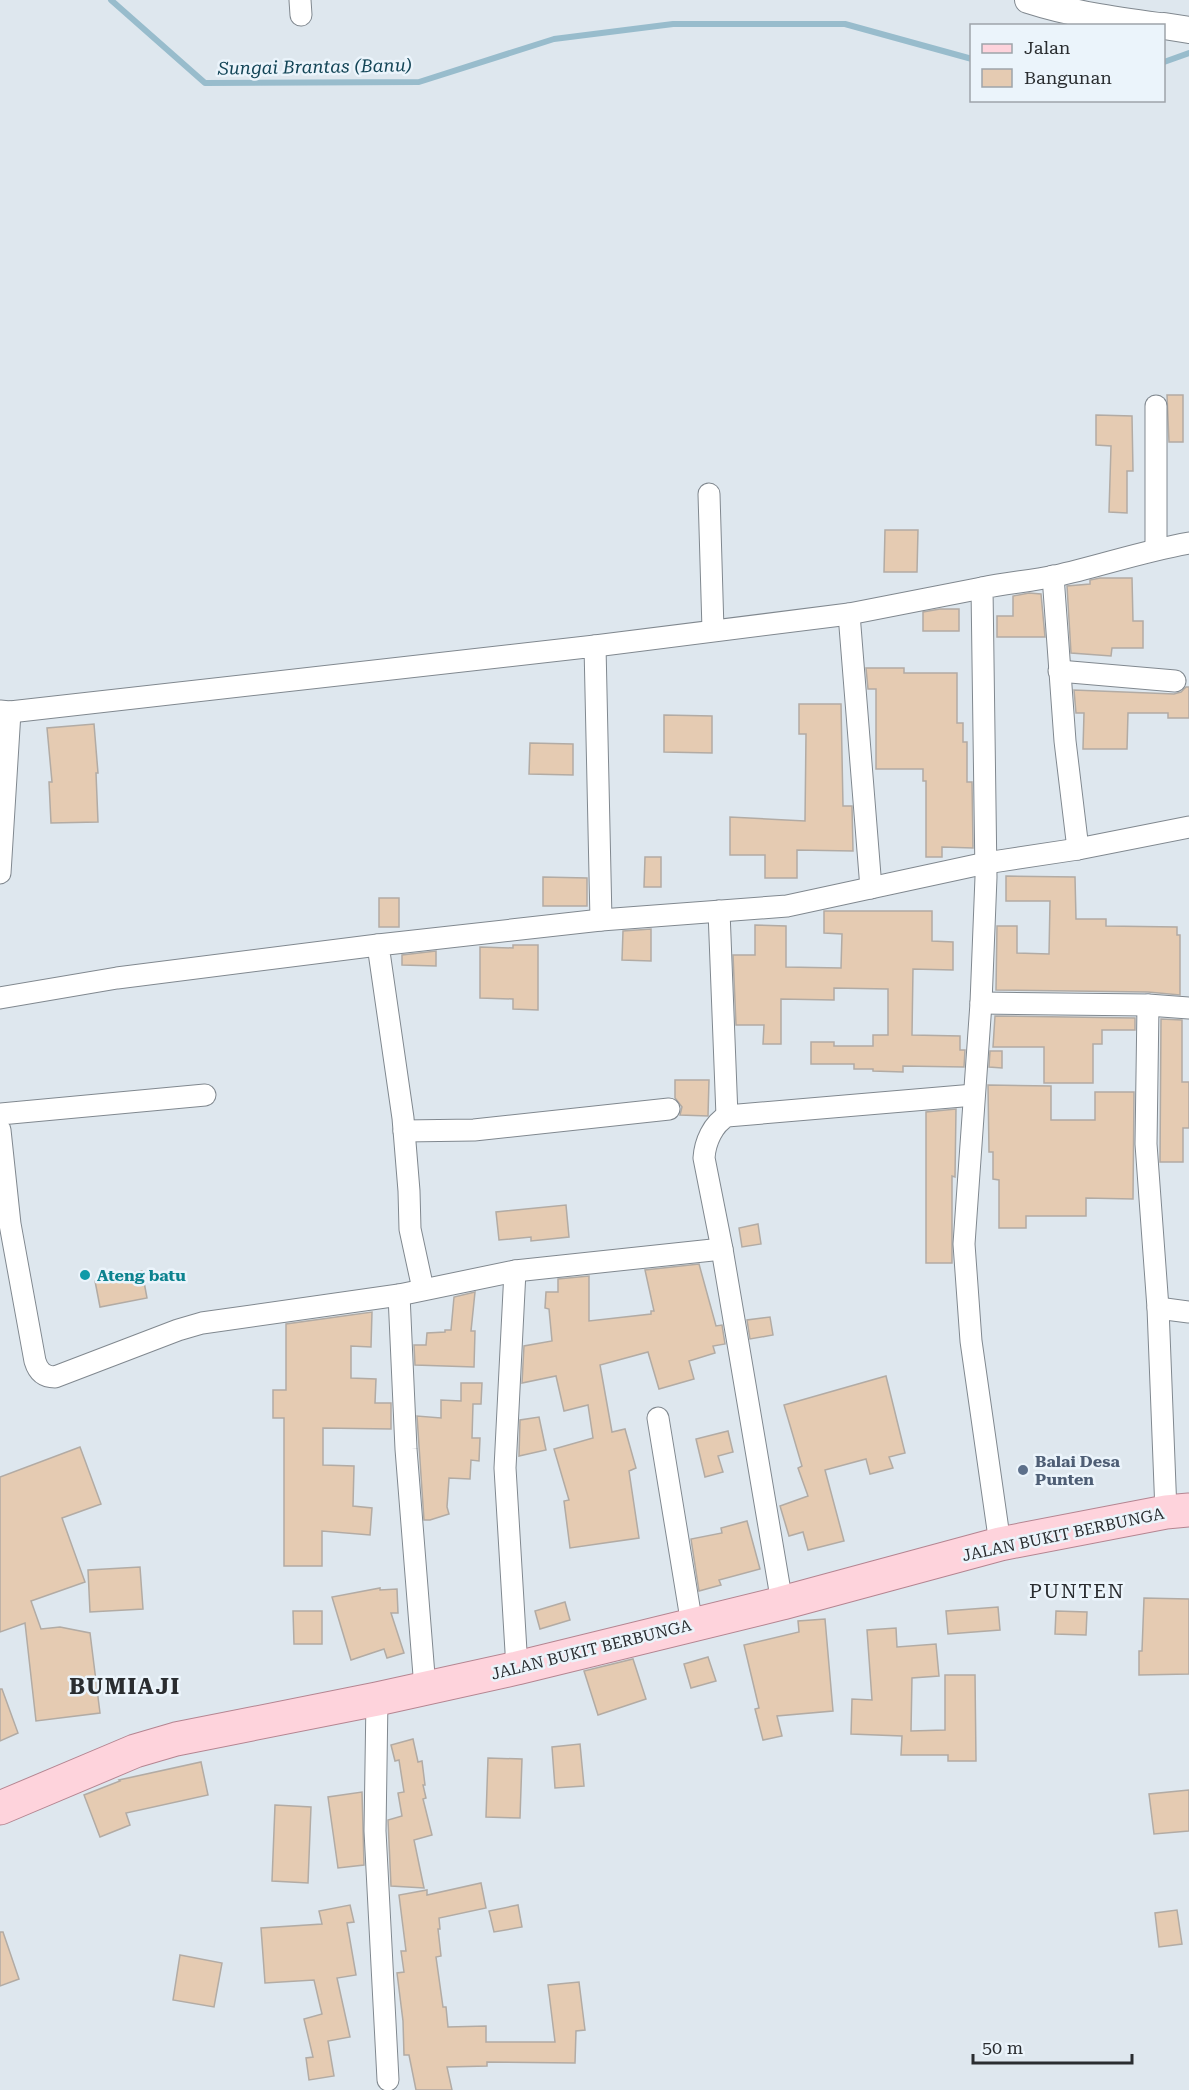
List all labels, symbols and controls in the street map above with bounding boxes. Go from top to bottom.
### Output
legend [970,24,1165,102]
text: Jalan [1024,37,1071,58]
water label: Sungai Brantas (Banu) [217,54,412,79]
text: Bangunan [1024,67,1112,88]
place label: Ateng batu [97,1266,186,1285]
marker: Ateng batu [78,1268,92,1282]
place label: Balai Desa Punten [1035,1452,1120,1489]
marker: Balai Desa Punten [1016,1463,1030,1477]
street label: JALAN BUKIT BERBUNGA [961,1504,1166,1565]
district label: PUNTEN [1029,1579,1125,1603]
street label: JALAN BUKIT BERBUNGA [489,1615,694,1684]
district label: BUMIAJI [69,1674,181,1699]
scale bar [973,2027,1132,2065]
text: 50 m [982,2037,1023,2058]

